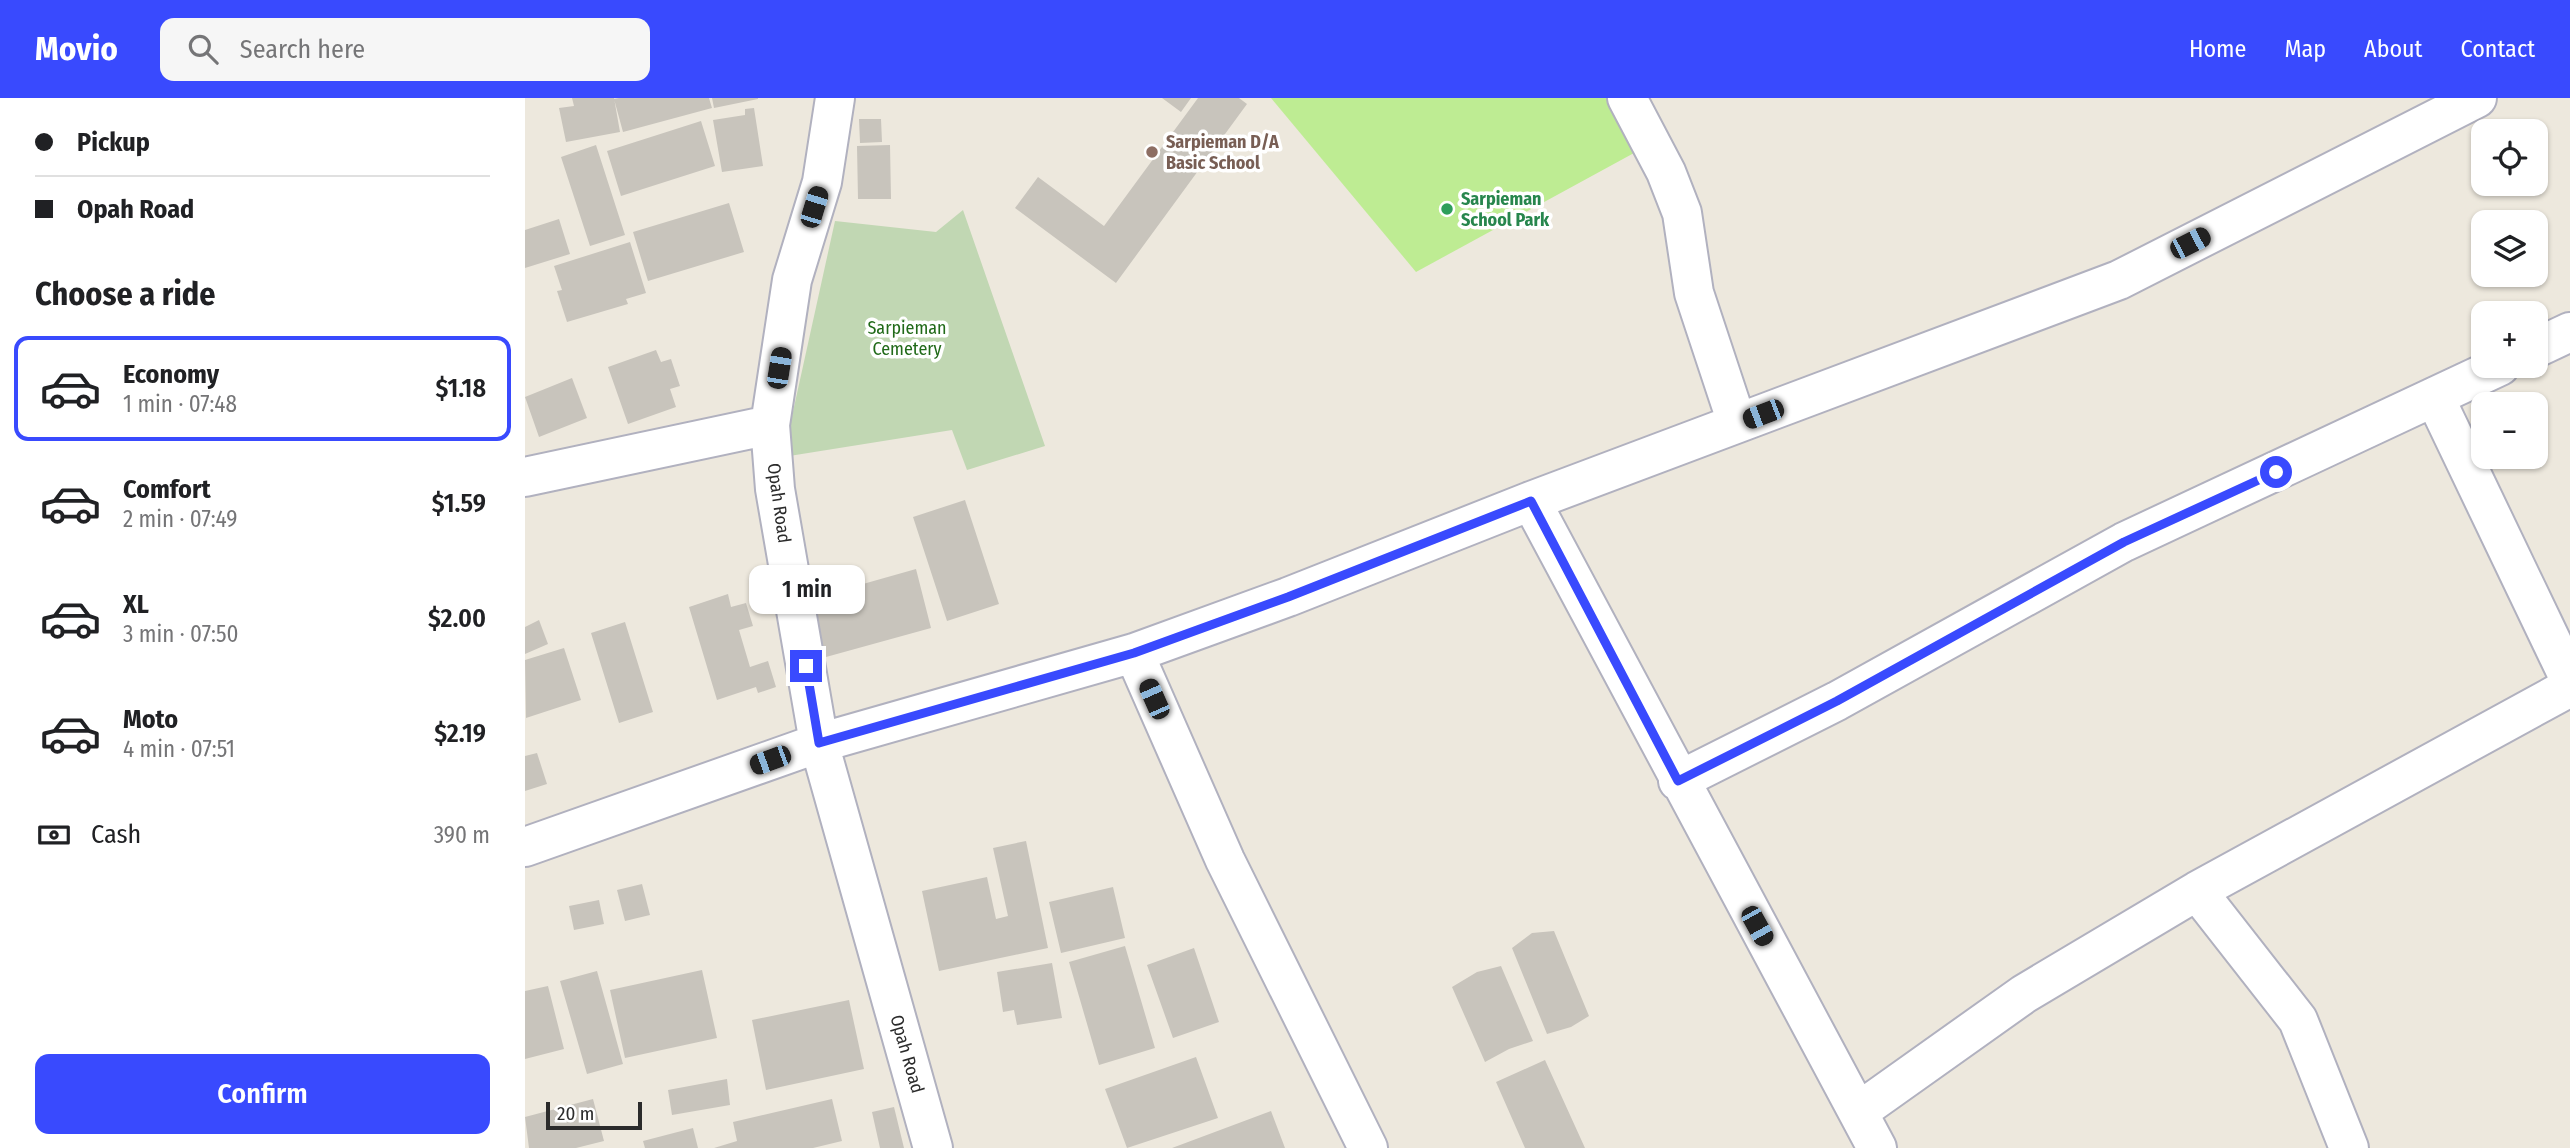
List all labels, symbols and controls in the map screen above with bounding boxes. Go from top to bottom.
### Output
search box [160,18,650,81]
text: Movio [35,29,118,69]
icon: search [184,30,222,68]
text: Search here [240,34,365,65]
text: Home [2189,35,2246,63]
text: Map [2284,35,2326,63]
text: About [2364,35,2422,63]
text: Contact [2460,35,2535,63]
map controls [2471,119,2548,469]
button: locate [2471,119,2548,196]
text: Pickup [77,127,150,158]
place label: Sarpieman D/A Basic School [1166,131,1279,174]
marker: Sarpieman D/A Basic School [1144,144,1160,160]
car [798,184,831,230]
place label: Sarpieman School Park [1461,188,1550,231]
text: Opah Road [77,194,194,225]
marker: Sarpieman School Park [1439,201,1455,217]
button: layers [2471,210,2548,287]
car [2167,224,2214,262]
text: Choose a ride [35,275,216,313]
button: + [2471,301,2548,378]
park label: Sarpieman Cemetery [867,317,947,360]
car [766,346,793,390]
icon: car [39,357,102,420]
text: Economy [123,359,219,390]
text: $1.18 [436,373,486,404]
text: 1 min · 07:48 [123,390,237,418]
button: − [2471,392,2548,469]
car [1740,397,1787,431]
route start [2260,456,2292,488]
street label: Opah Road [762,462,796,544]
icon: car [39,472,102,535]
text: Comfort [123,474,211,505]
text: $1.59 [432,488,486,519]
text: 2 min · 07:49 [123,505,237,533]
callout: 1 min [748,564,864,614]
text: 1 min [782,575,832,603]
icon: car [39,587,102,650]
text: XL [123,589,149,620]
text: $2.00 [428,603,486,634]
text: 3 min · 07:50 [123,620,238,648]
route end [790,650,822,682]
car [1136,676,1173,722]
icon: car [39,702,102,765]
text: Moto [123,704,178,735]
text: $2.19 [434,718,486,749]
text: 4 min · 07:51 [123,735,235,763]
car [747,743,794,777]
icon: cash [35,816,73,854]
text: Cash [91,819,141,850]
text: 390 m [434,821,490,849]
car [1738,903,1777,949]
street label: Opah Road [885,1012,929,1096]
button: Confirm [35,1054,490,1134]
scale bar [546,1099,642,1131]
text: 20 m [557,1102,594,1125]

